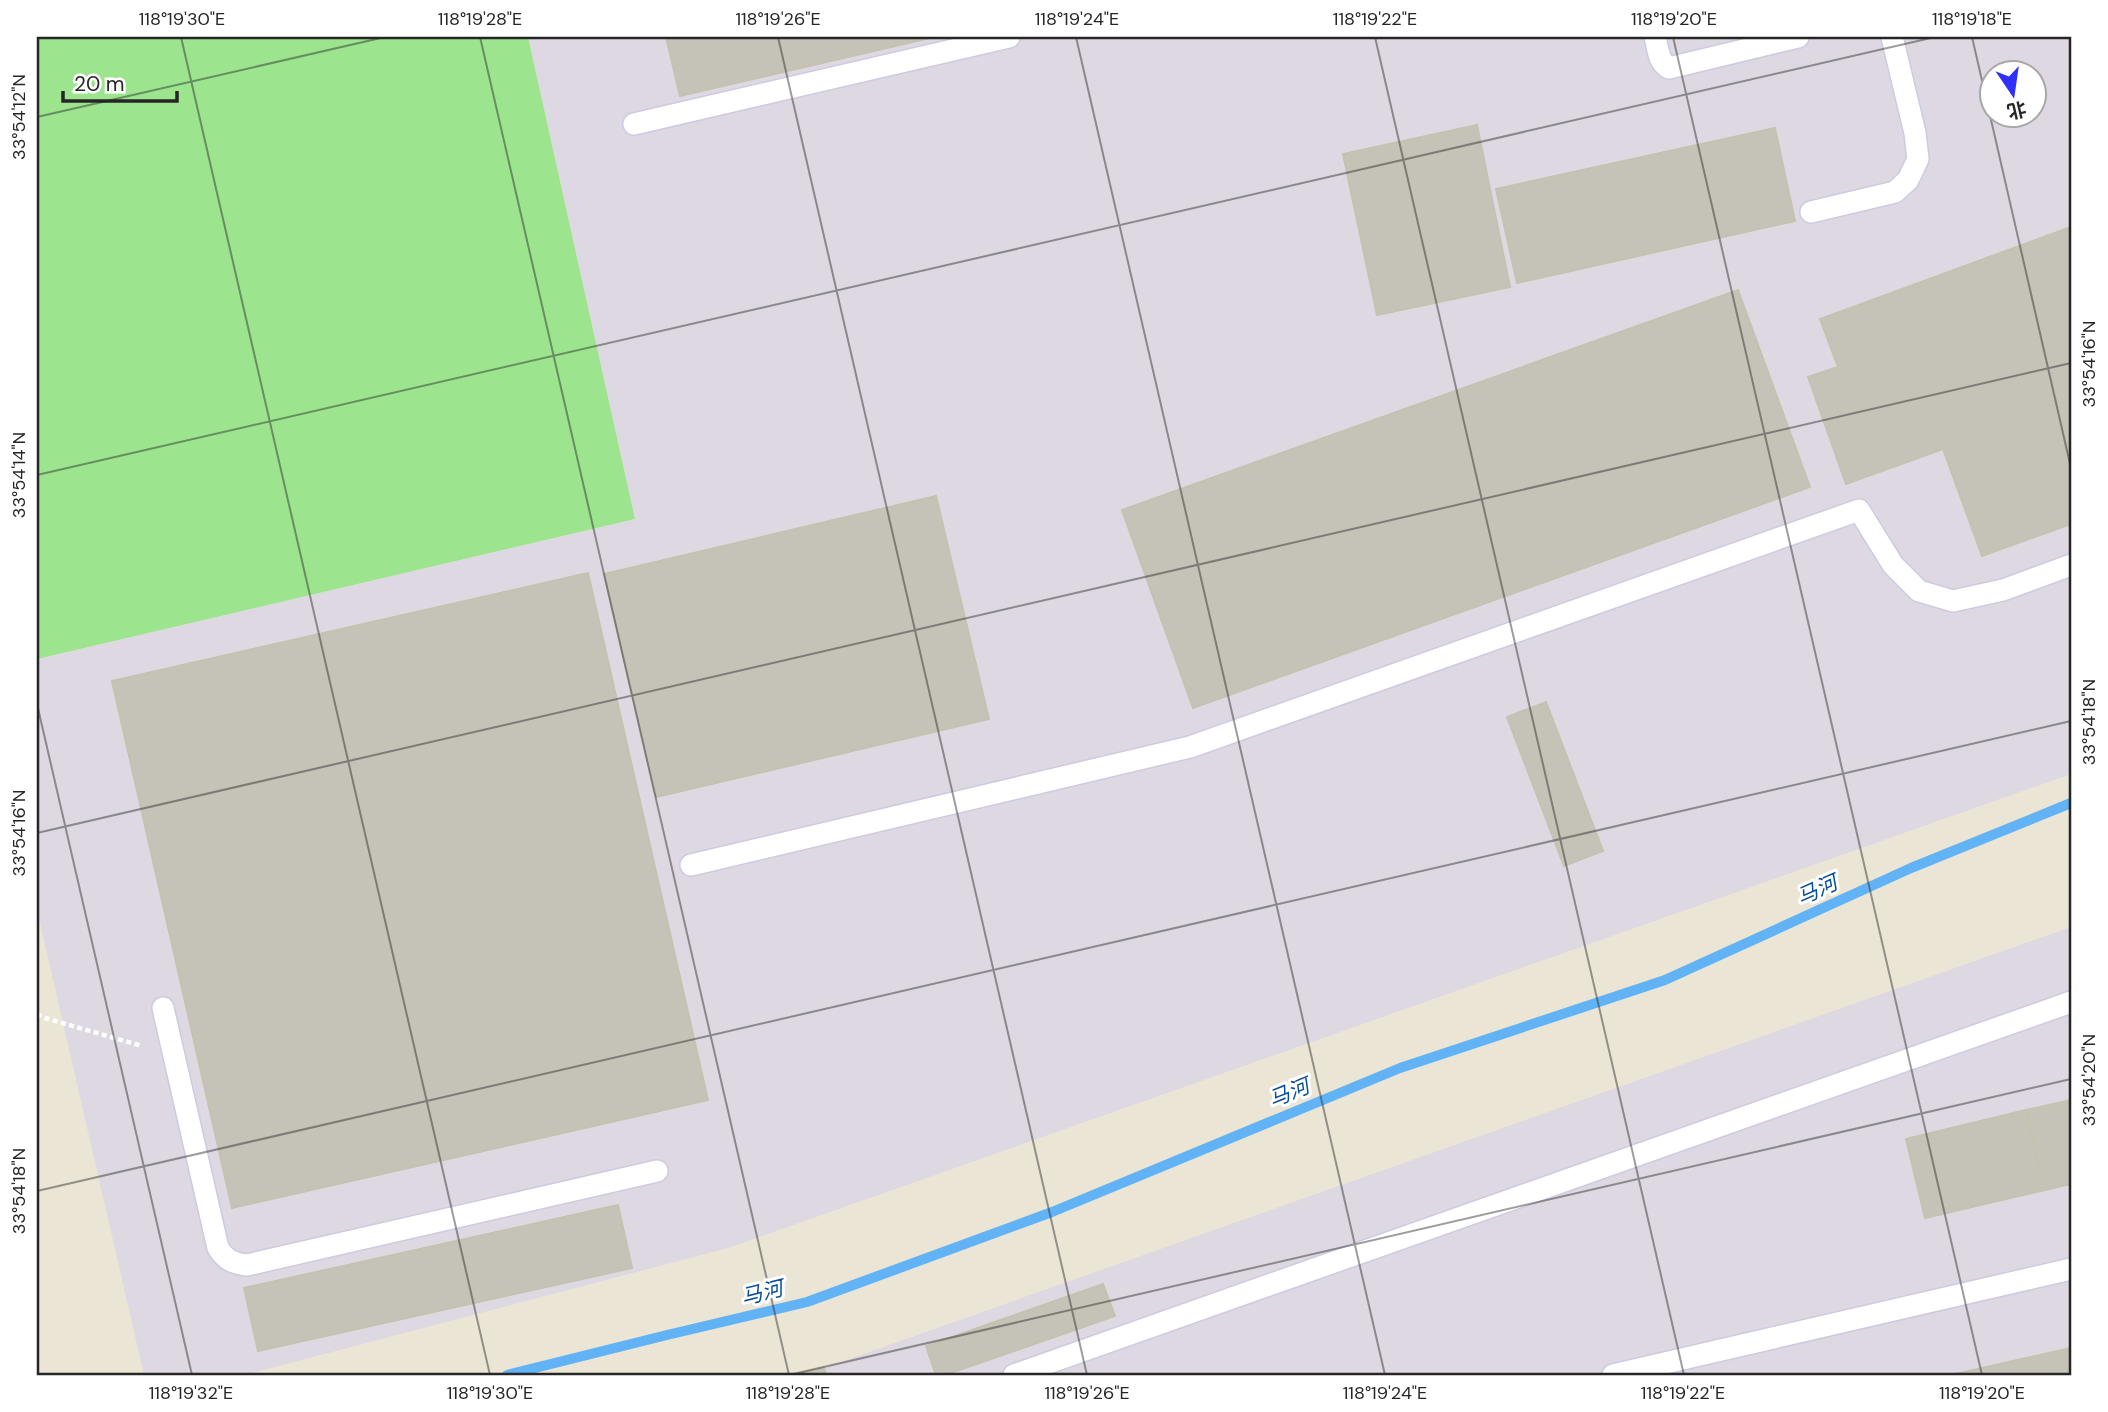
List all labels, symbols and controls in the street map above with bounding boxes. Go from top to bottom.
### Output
text: 118°19'30"E [139,7,225,31]
text: 118°19'28"E [438,7,522,31]
text: 118°19'26"E [735,7,821,31]
text: 118°19'24"E [1035,7,1119,31]
text: 118°19'22"E [1333,7,1417,31]
text: 118°19'20"E [1631,7,1717,31]
text: 118°19'18"E [1932,7,2012,31]
scale bar [63,60,177,104]
north arrow [1979,60,2048,130]
text: 20 m [74,70,125,98]
text: 33°54'12"N [7,74,31,160]
text: 北 [2005,96,2029,124]
text: 33°54'16"N [2077,321,2101,407]
text: 33°54'14"N [7,432,31,518]
text: 33°54'18"N [2077,679,2101,765]
text: 33°54'16"N [7,790,31,876]
water label: 马河 [1792,867,1846,911]
text: 33°54'20"N [2077,1034,2101,1126]
water label: 马河 [1264,1071,1317,1114]
text: 33°54'18"N [7,1148,31,1234]
water label: 马河 [738,1273,790,1312]
text: 118°19'32"E [149,1381,233,1405]
text: 118°19'30"E [447,1381,533,1405]
text: 118°19'28"E [746,1381,830,1405]
text: 118°19'26"E [1044,1381,1130,1405]
text: 118°19'24"E [1343,1381,1427,1405]
text: 118°19'22"E [1641,1381,1725,1405]
text: 118°19'20"E [1939,1381,2025,1405]

